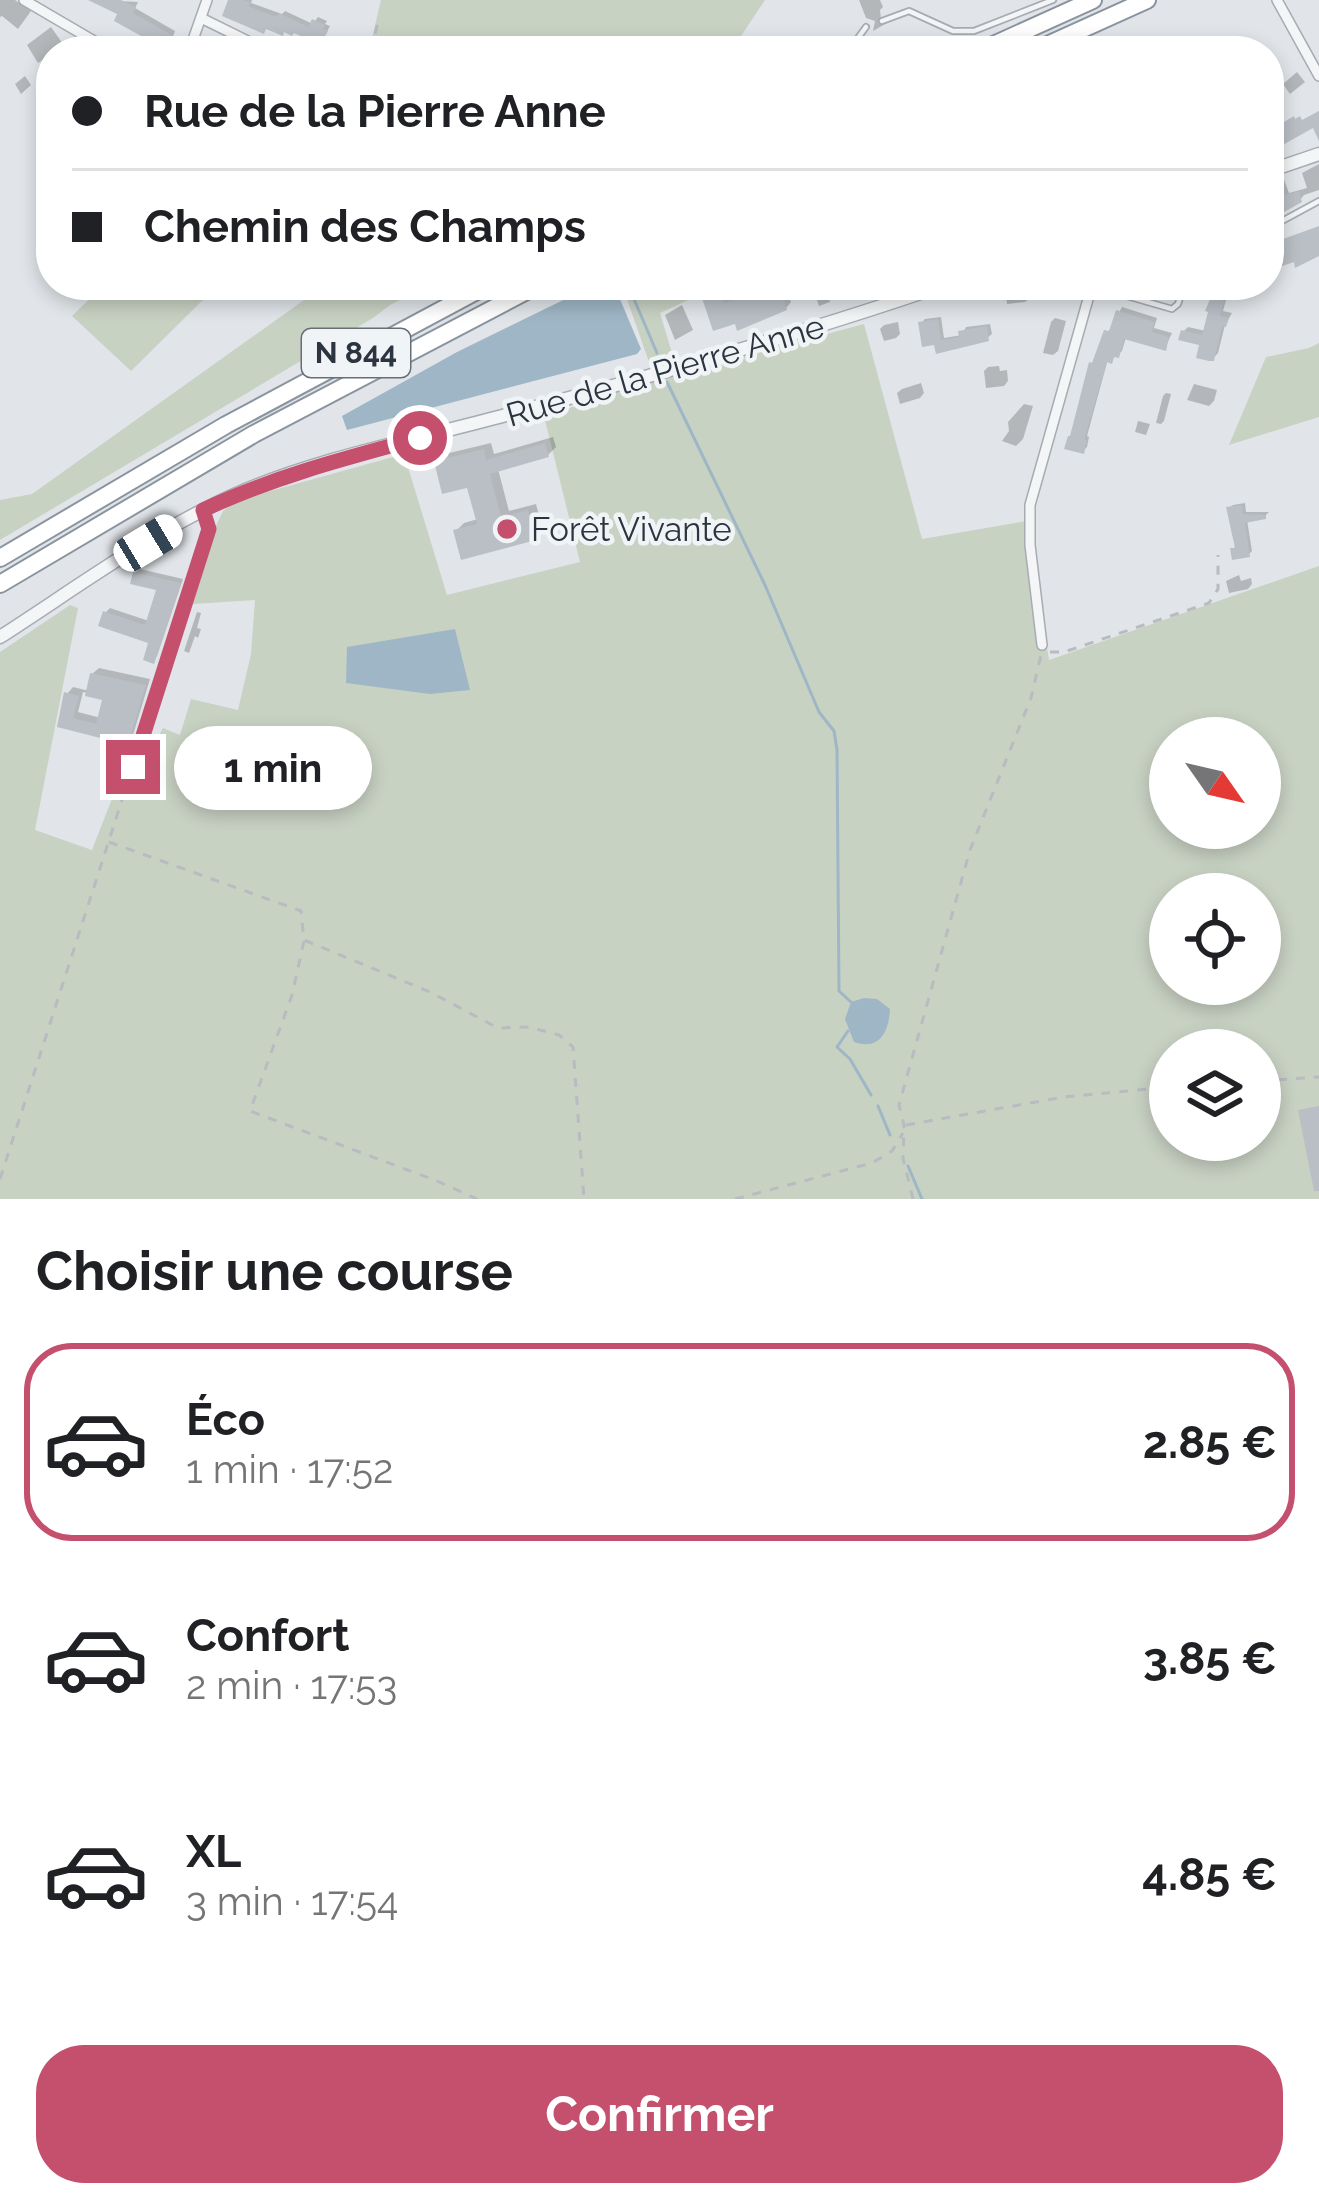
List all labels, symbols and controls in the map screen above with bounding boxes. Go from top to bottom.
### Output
text: Rue de la Pierre Anne [144,85,606,138]
text: Chemin des Champs [144,200,586,253]
street label: Rue de la Pierre Anne [502,306,829,435]
road number: N 844 [302,329,410,377]
route start [393,411,447,465]
car [108,509,188,577]
place label: Forêt Vivante [531,510,732,549]
marker: Forêt Vivante [494,516,520,542]
north arrow [1149,717,1281,849]
map controls [1149,717,1281,1161]
callout: 1 min [175,725,373,809]
route end [106,740,160,794]
text: 1 min [224,745,322,791]
button: locate [1149,873,1281,1005]
button: layers [1149,1029,1281,1161]
text: Choisir une course [36,1239,513,1303]
icon: car [42,1388,150,1496]
text: Éco [186,1393,265,1446]
text: 2.85 € [1143,1416,1277,1469]
text: 1 min · 17:52 [186,1446,393,1492]
icon: car [42,1604,150,1712]
text: Confort [186,1609,349,1662]
text: 3.85 € [1143,1632,1277,1685]
text: 2 min · 17:53 [186,1662,397,1708]
icon: car [42,1820,150,1928]
text: XL [186,1825,241,1878]
text: 4.85 € [1142,1848,1277,1901]
text: 3 min · 17:54 [186,1878,398,1924]
button: Confirmer [36,2045,1283,2183]

